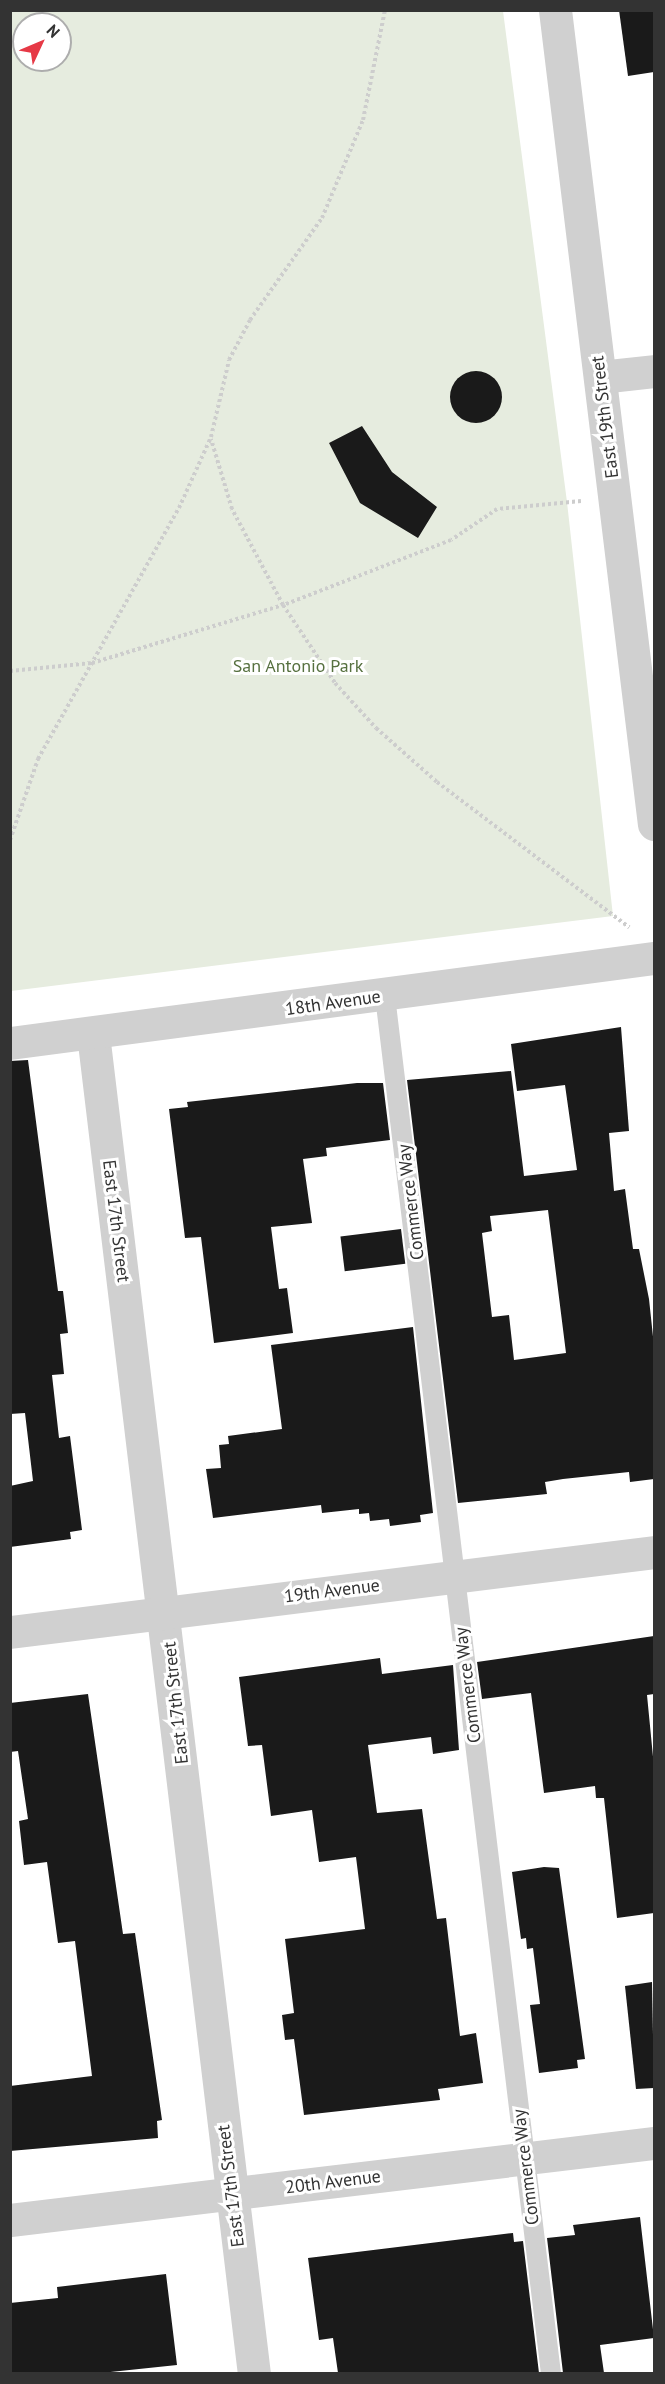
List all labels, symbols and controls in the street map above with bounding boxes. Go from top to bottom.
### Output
north arrow [12,12,72,72]
text: N [43,20,64,42]
street label: East 19th Street [587,354,623,480]
park label: San Antonio Park [232,655,364,677]
street label: 18th Avenue [284,986,382,1020]
street label: Commerce Way [393,1143,429,1261]
street label: East 17th Street [98,1159,134,1283]
street label: 19th Avenue [283,1574,381,1608]
street label: Commerce Way [450,1626,486,1744]
street label: East 17th Street [159,1641,193,1765]
street label: Commerce Way [508,2108,544,2226]
street label: East 17th Street [213,2124,249,2248]
street label: 20th Avenue [284,2165,382,2199]

